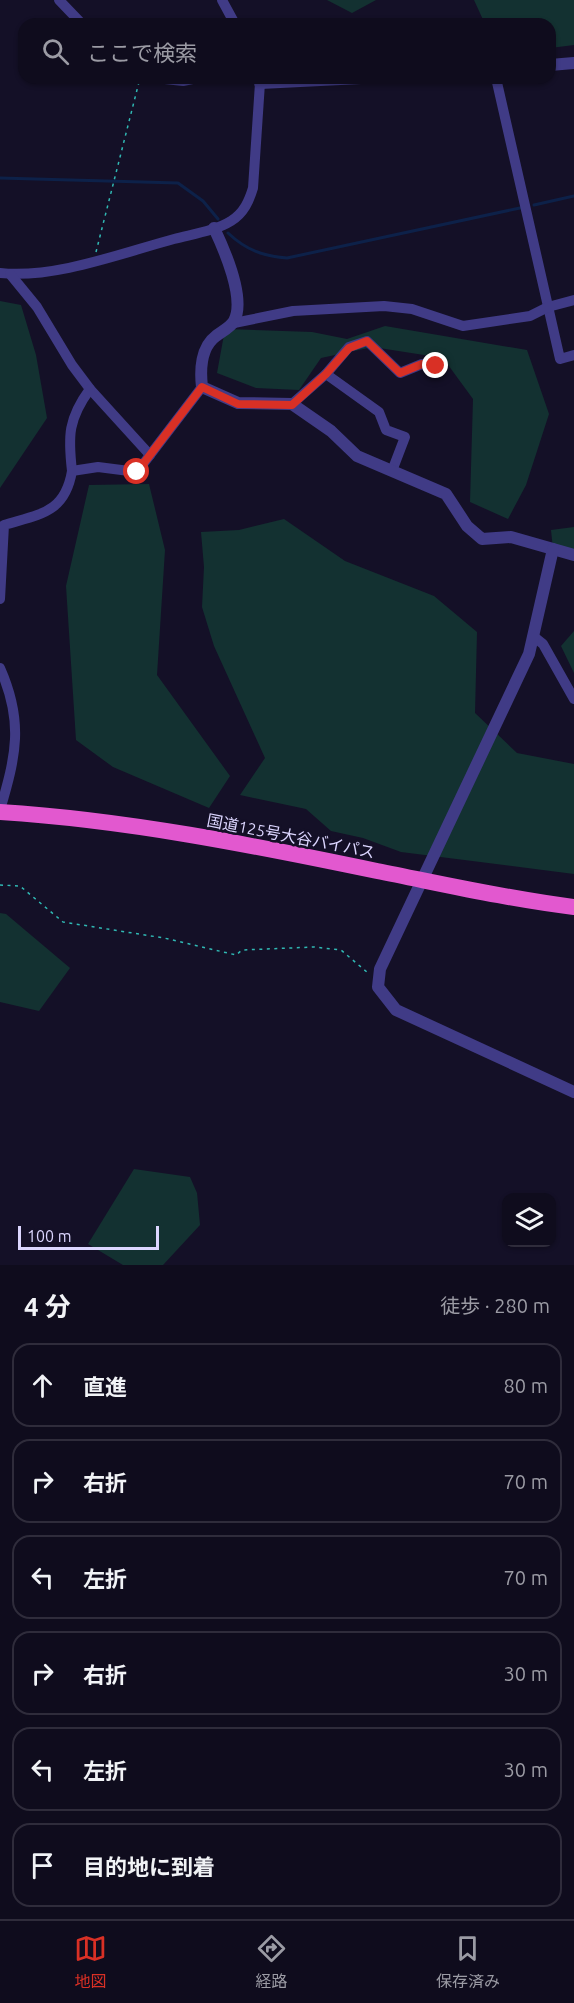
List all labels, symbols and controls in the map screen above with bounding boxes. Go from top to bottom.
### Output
search box [18,18,556,84]
icon: search [39,35,72,68]
text: ここで検索 [87,40,197,65]
route end [422,352,448,378]
route start [123,458,149,484]
street label: 国道125号大谷バイパス [205,811,377,861]
map controls [502,1193,556,1247]
button: layers [502,1193,556,1247]
scale bar [18,1223,159,1250]
text: 100 m [27,1227,72,1245]
text: 4 分 [24,1292,71,1321]
text: 徒歩 · 280 m [440,1294,550,1317]
icon: ahead [26,1369,59,1402]
text: 直進 [83,1374,127,1399]
text: 80 m [504,1374,548,1397]
icon: right [26,1465,59,1498]
text: 右折 [83,1470,127,1495]
text: 70 m [504,1470,548,1493]
icon: left [26,1561,59,1594]
text: 左折 [83,1566,127,1591]
text: 70 m [504,1566,548,1589]
icon: right [26,1657,59,1690]
text: 右折 [83,1662,127,1687]
text: 30 m [504,1662,548,1685]
icon: left [26,1753,59,1786]
text: 左折 [83,1758,127,1783]
text: 30 m [504,1758,548,1781]
icon: arrive [26,1849,59,1882]
text: 目的地に到着 [83,1854,215,1879]
tab: 地図 [74,1932,107,1992]
tab: 経路 [255,1932,288,1992]
tab: 保存済み [436,1932,500,1992]

